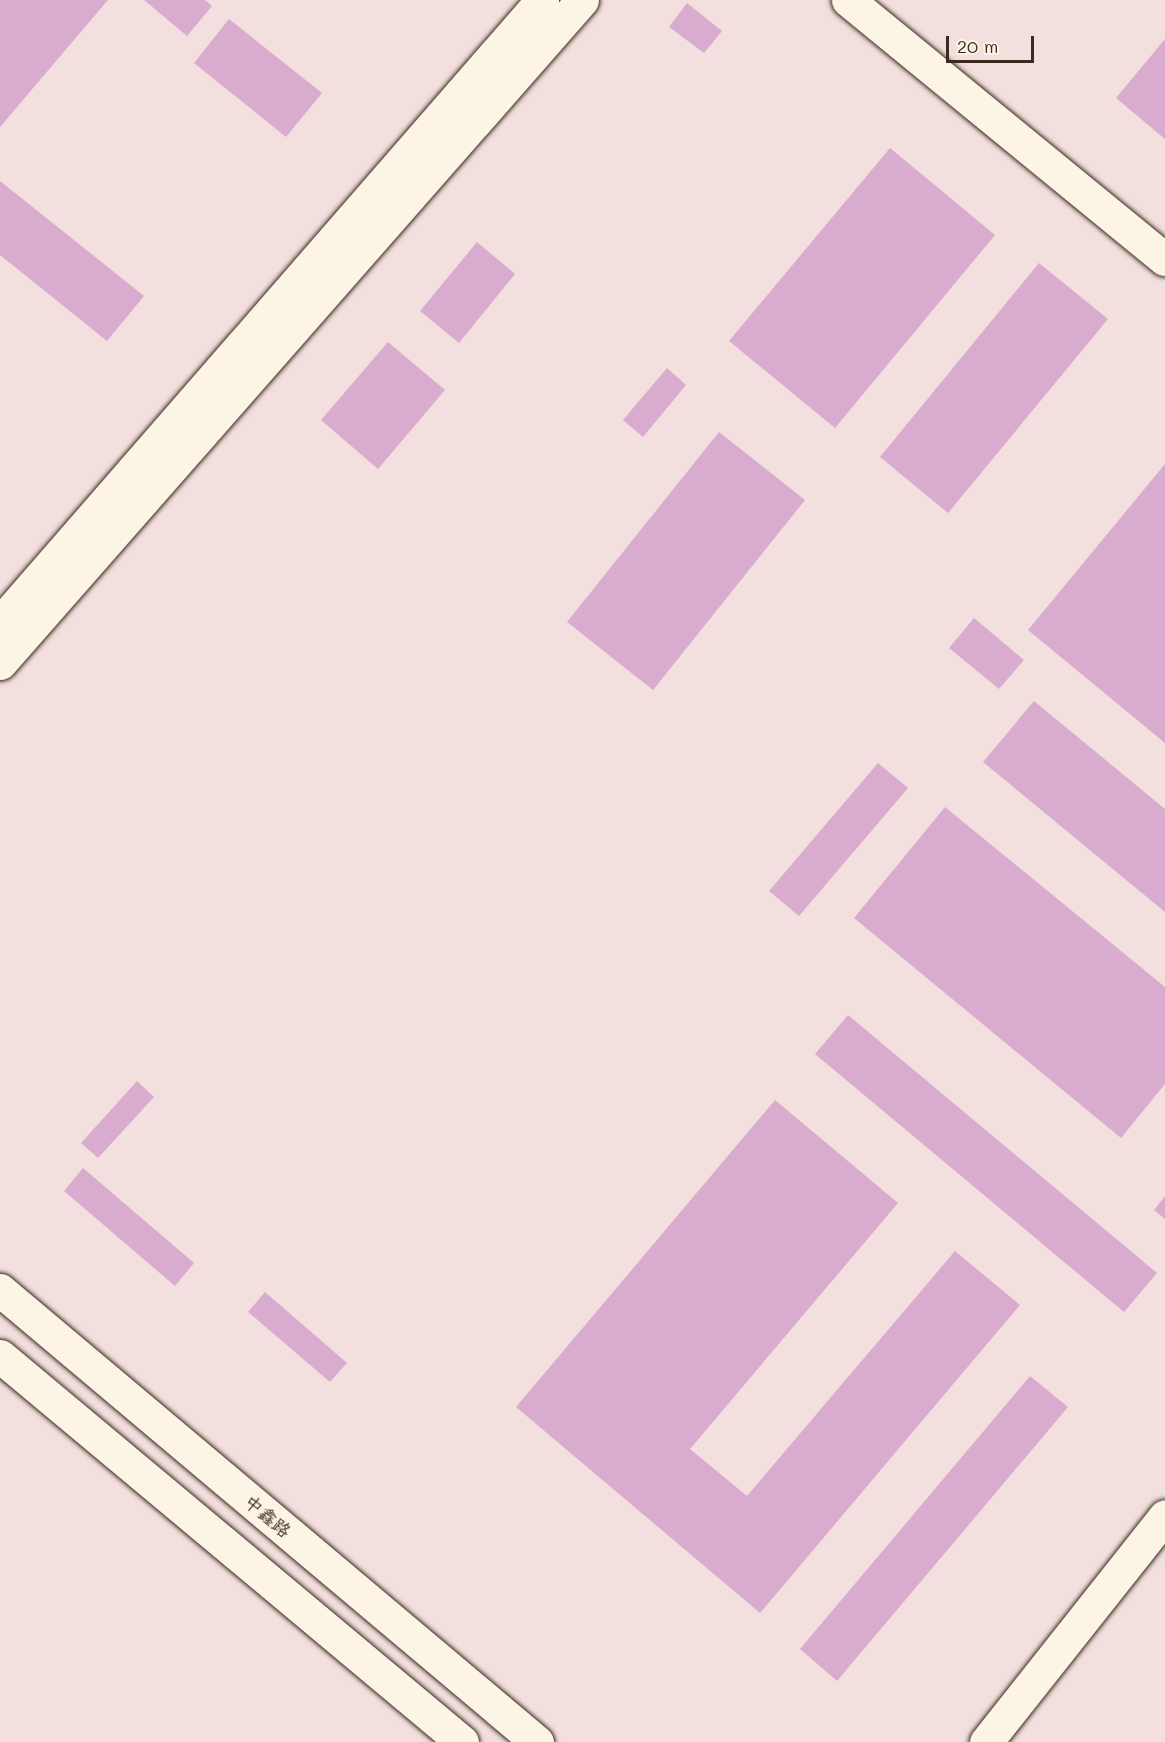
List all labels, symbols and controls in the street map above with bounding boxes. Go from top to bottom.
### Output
scale bar [949,24,1038,62]
text: 20 m [957,34,998,58]
street label: 中鑫路 [240,1490,296,1542]

